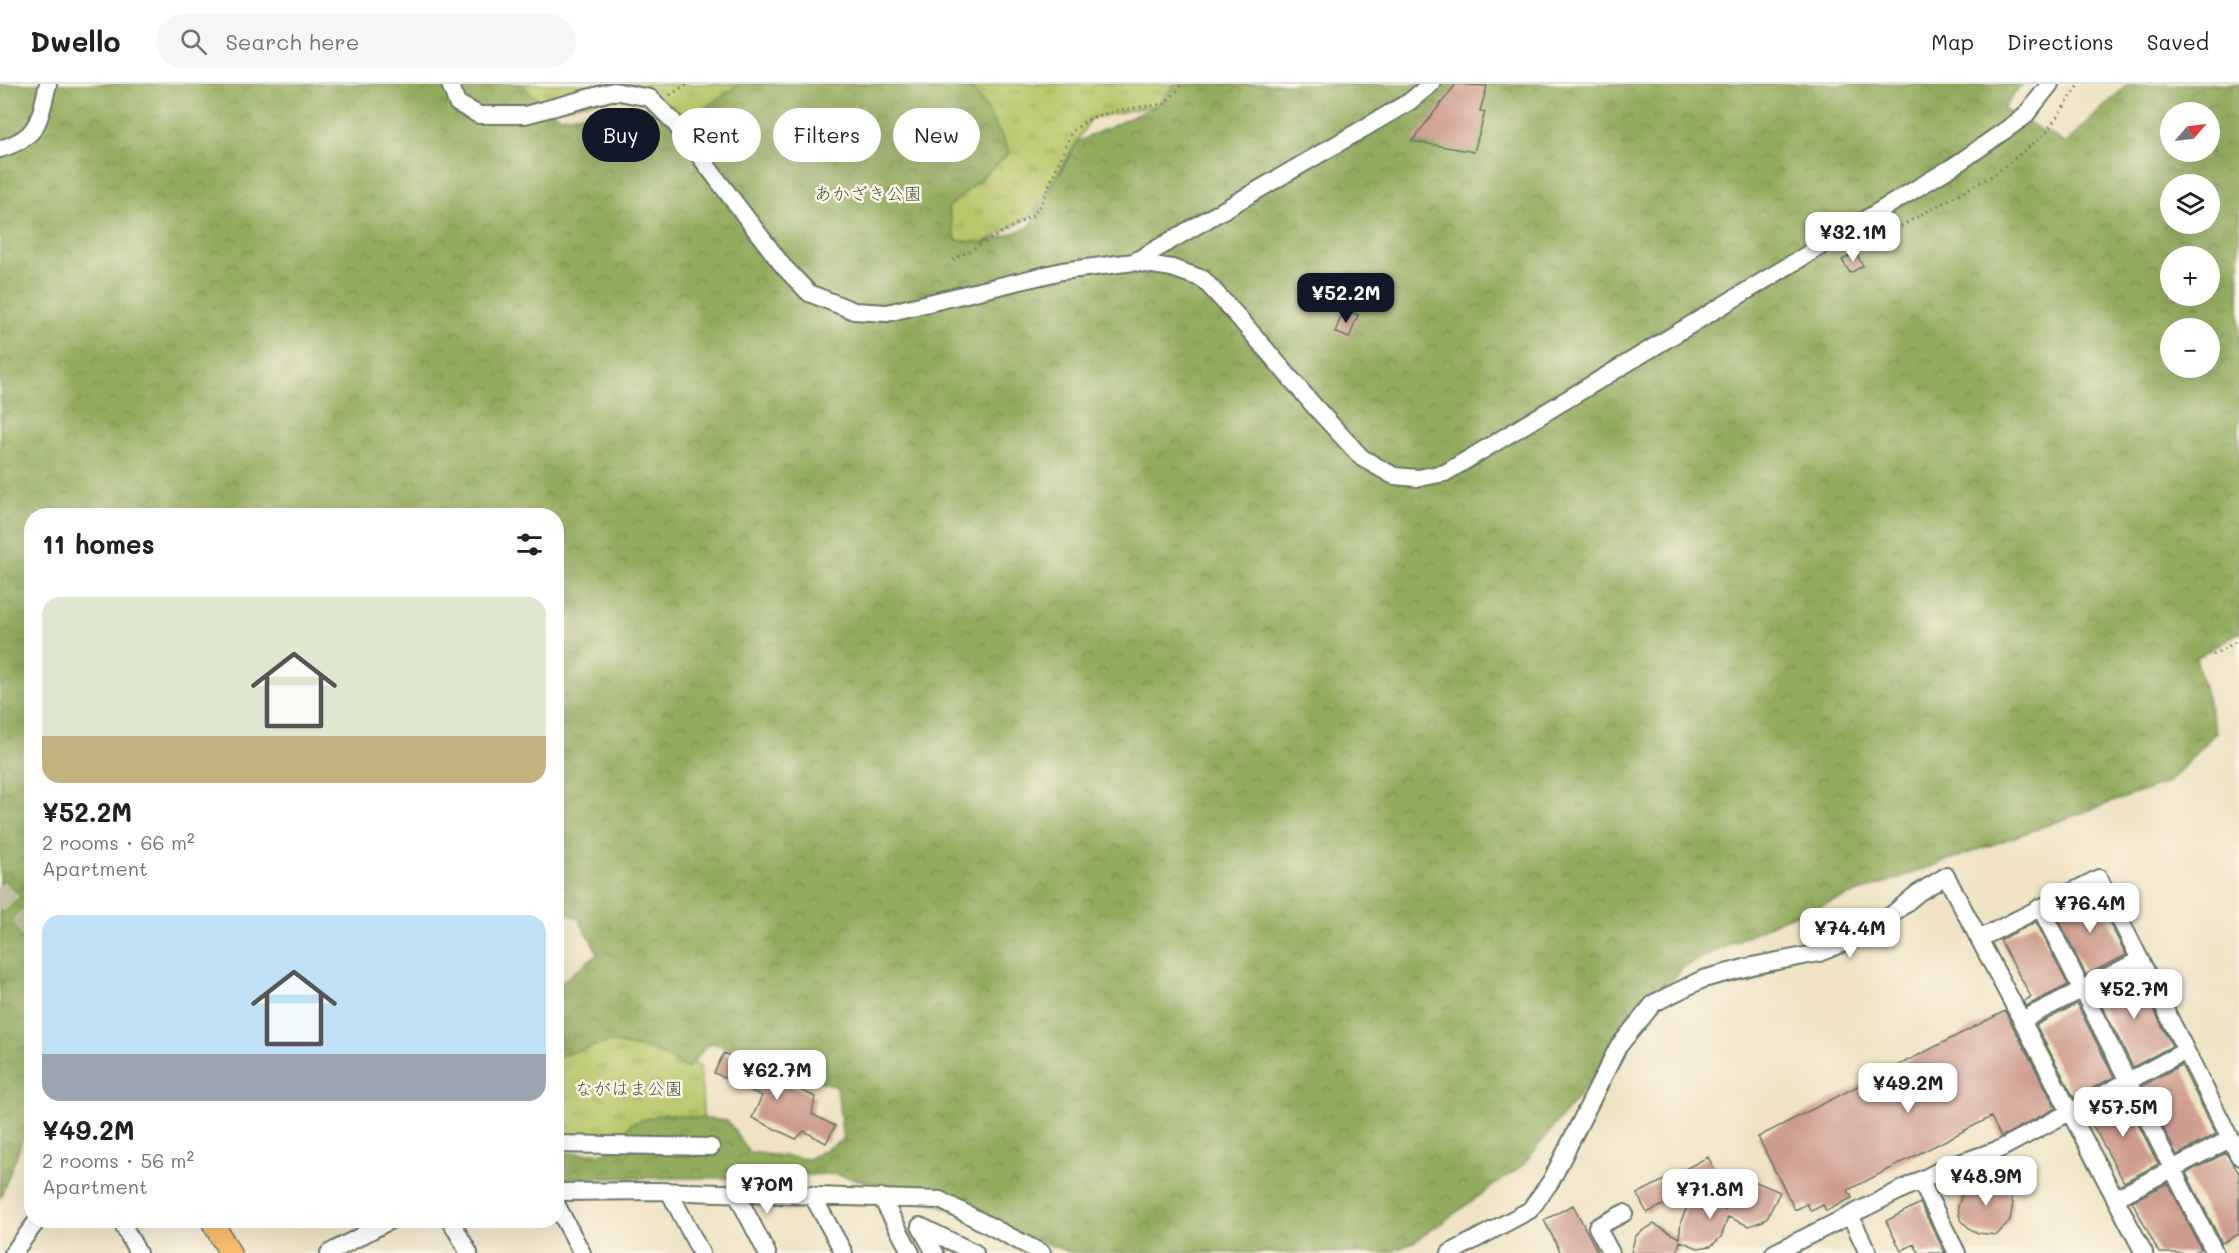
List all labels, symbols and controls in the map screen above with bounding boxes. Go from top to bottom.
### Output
search box [156,14,576,68]
text: Dwello [30,23,120,59]
icon: search [177,25,210,58]
text: Search here [225,27,359,56]
text: Map [1931,28,1974,55]
text: Directions [2007,28,2114,55]
text: Saved [2147,28,2209,55]
north arrow [2160,102,2220,162]
map controls [2160,102,2220,378]
chip: Buy [582,108,660,162]
chip: Rent [672,108,761,162]
chip: Filters [773,108,881,162]
chip: New [893,108,980,162]
button: layers [2160,174,2220,234]
park label: あかざき公園 [814,181,922,205]
pin: ¥32.1M [1804,212,1902,263]
text: ¥32.1M [1819,218,1887,244]
button: + [2160,246,2220,306]
pin: ¥52.2M [1297,273,1395,324]
text: ¥52.2M [1311,279,1381,305]
button: − [2160,318,2220,378]
text: 11 homes [42,527,155,561]
icon: filters [513,528,546,561]
icon: home [240,636,348,744]
text: ¥52.2M [42,795,132,829]
text: 2 rooms · 66 m² [42,829,195,855]
text: Apartment [42,855,148,881]
pin: ¥76.4M [2041,883,2139,934]
text: ¥76.4M [2054,889,2126,915]
pin: ¥74.4M [1801,908,1899,959]
text: ¥74.4M [1814,914,1886,940]
icon: home [240,954,348,1062]
pin: ¥52.7M [2085,969,2183,1020]
text: ¥52.7M [2099,975,2169,1001]
pin: ¥62.7M [728,1050,826,1101]
text: ¥62.7M [742,1056,812,1082]
pin: ¥49.2M [1859,1063,1957,1114]
text: ¥49.2M [1872,1069,1944,1095]
park label: ながはま公園 [575,1076,683,1100]
pin: ¥57.5M [2074,1087,2172,1138]
text: ¥57.5M [2088,1093,2158,1119]
text: ¥49.2M [42,1113,135,1147]
text: 2 rooms · 56 m² [42,1147,194,1173]
pin: ¥48.9M [1937,1156,2035,1207]
text: ¥48.9M [1950,1162,2022,1188]
pin: ¥70M [731,1164,803,1215]
pin: ¥71.8M [1661,1169,1759,1220]
text: ¥70M [740,1170,794,1196]
text: Apartment [42,1173,148,1199]
text: ¥71.8M [1676,1175,1744,1201]

